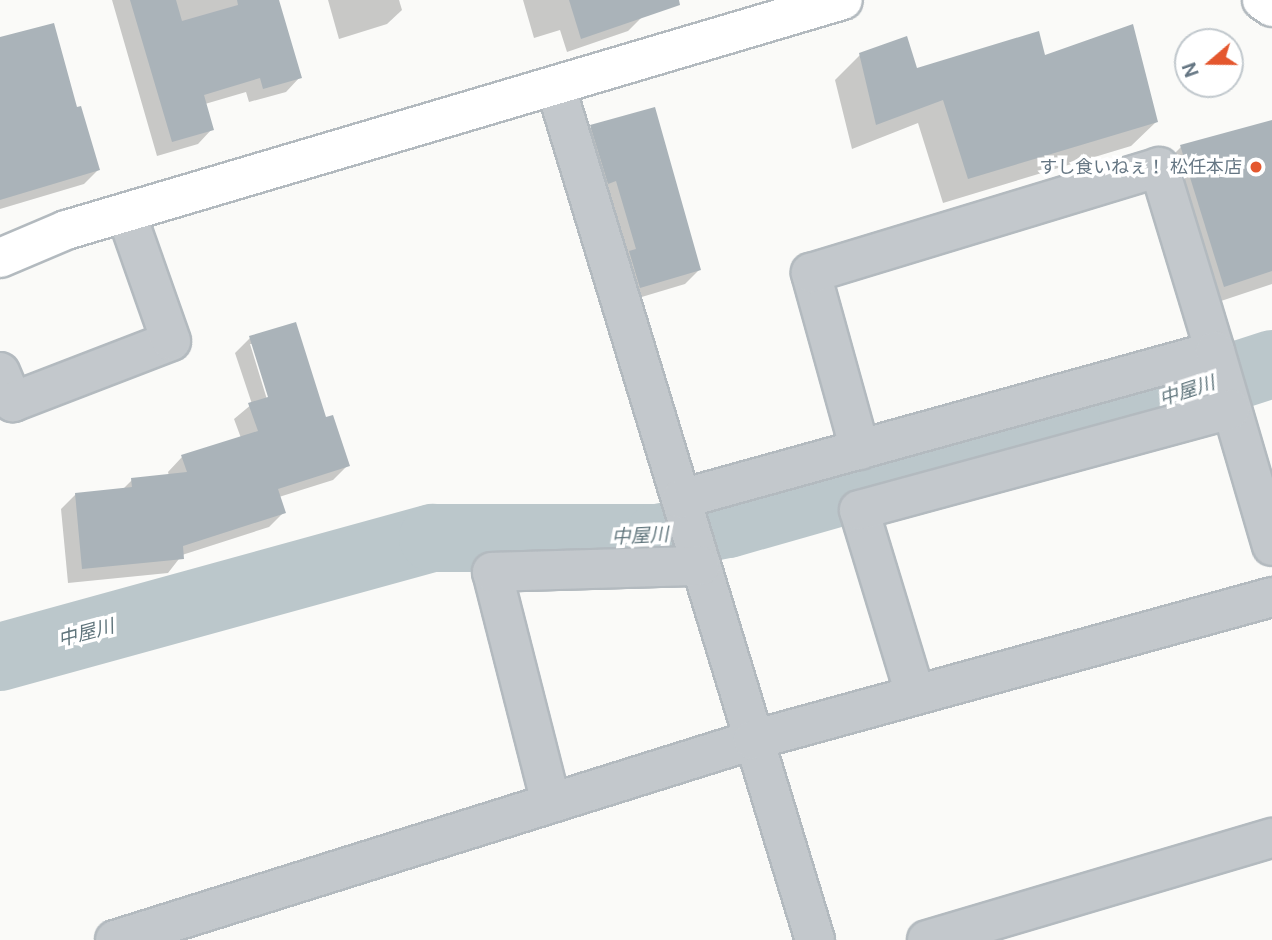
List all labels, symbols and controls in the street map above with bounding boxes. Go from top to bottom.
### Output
north arrow [1174,28,1244,98]
text: N [1177,59,1205,80]
place label: すし食いねぇ！ 松任本店 [1039,156,1242,178]
marker: すし食いねぇ！ 松任本店 [1248,159,1264,175]
water label: 中屋川 [1156,371,1218,411]
water label: 中屋川 [611,523,669,549]
water label: 中屋川 [56,615,116,651]

